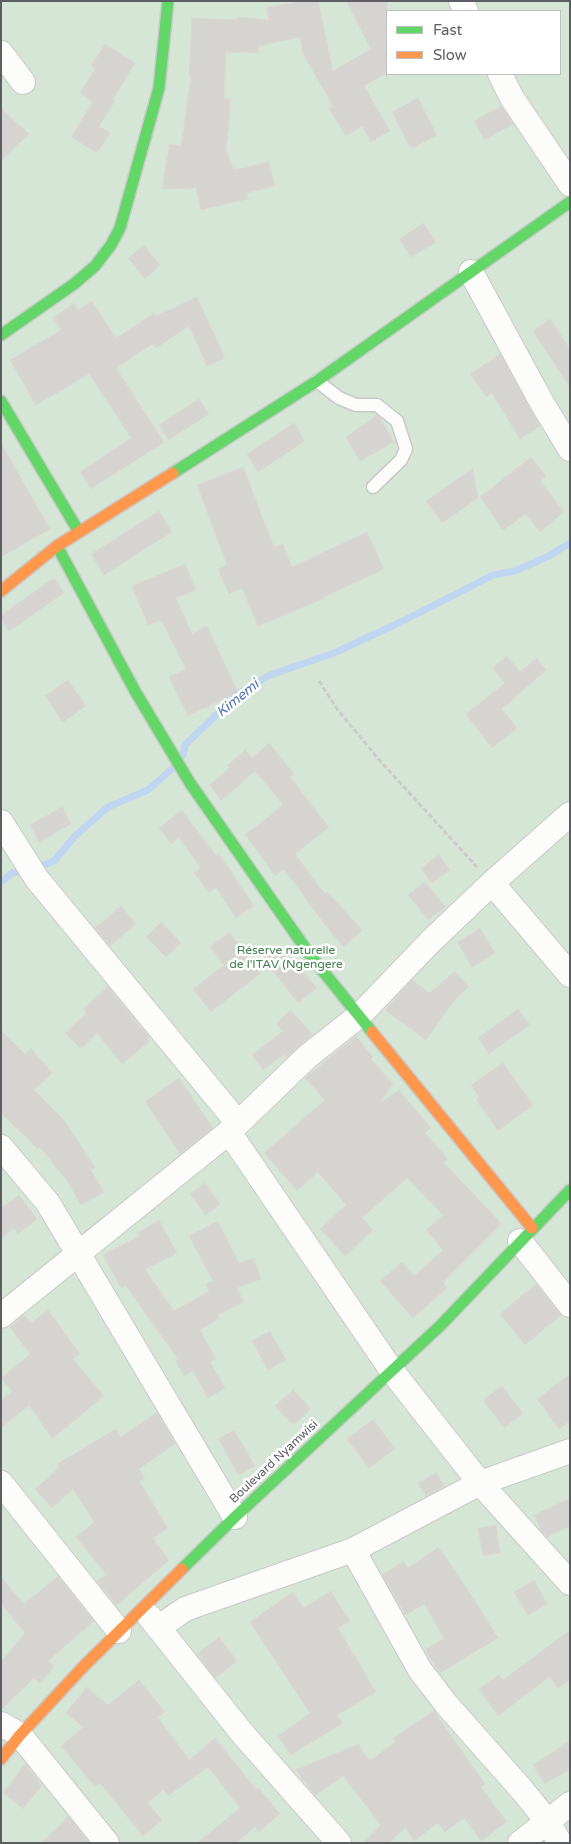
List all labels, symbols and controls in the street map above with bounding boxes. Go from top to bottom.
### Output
legend [386,10,561,75]
text: Fast [433,21,462,39]
text: Slow [433,46,467,64]
water label: Kimemi [213,677,263,721]
park label: Réserve naturelle de l'ITAV (Ngengere [229,944,343,972]
street label: Boulevard Nyamwisi [227,1417,321,1507]

